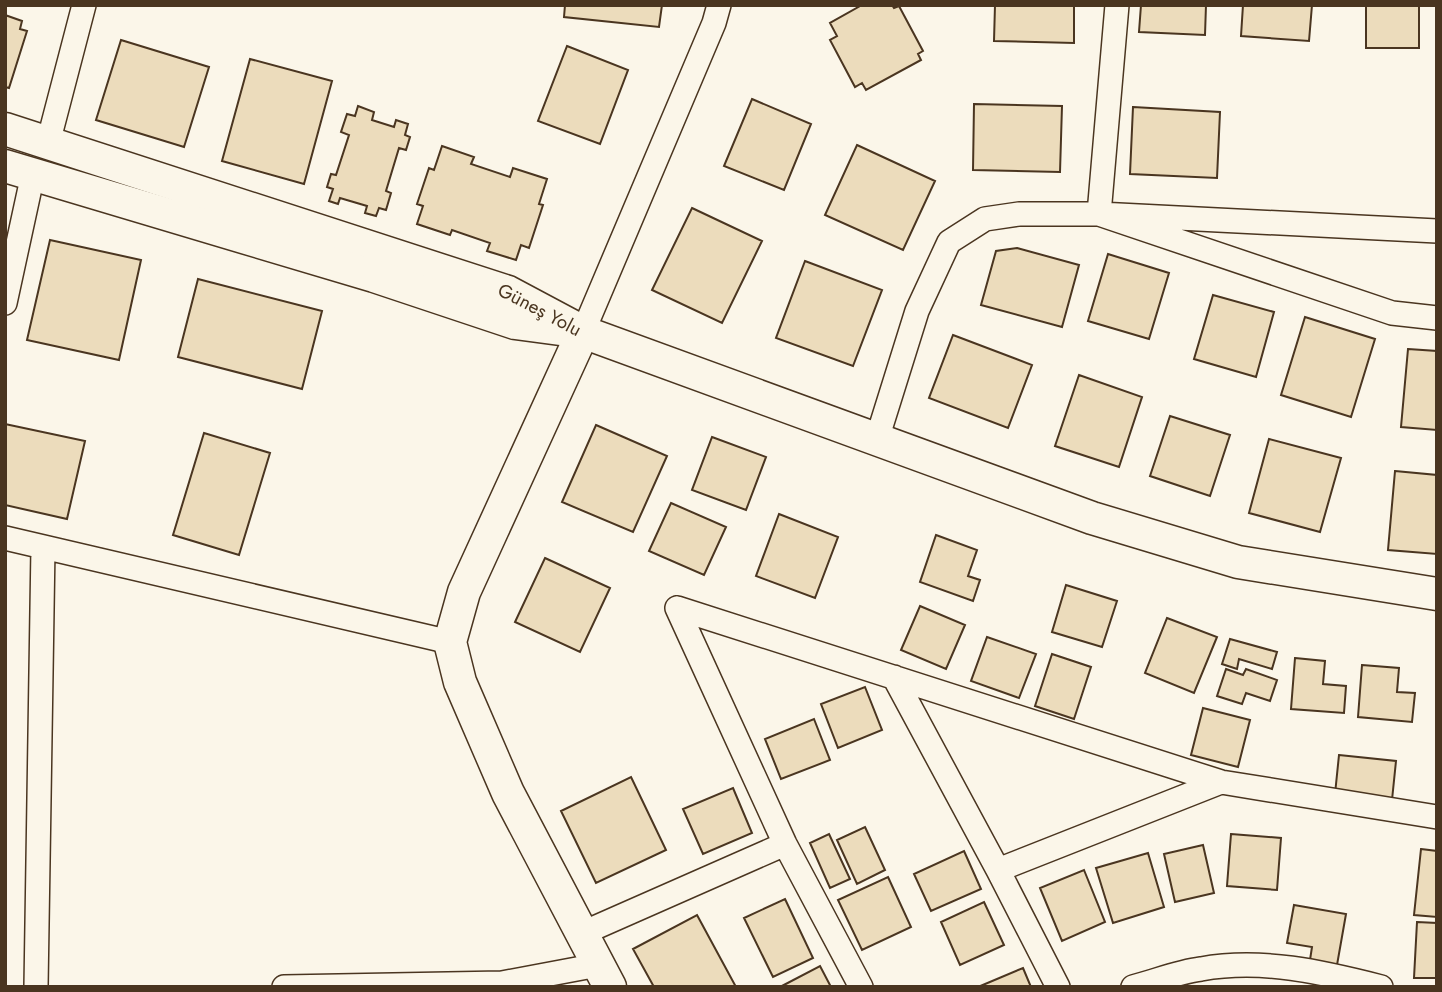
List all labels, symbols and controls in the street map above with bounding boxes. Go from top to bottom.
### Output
street label: Güneş Yolu [495,277,586,343]

